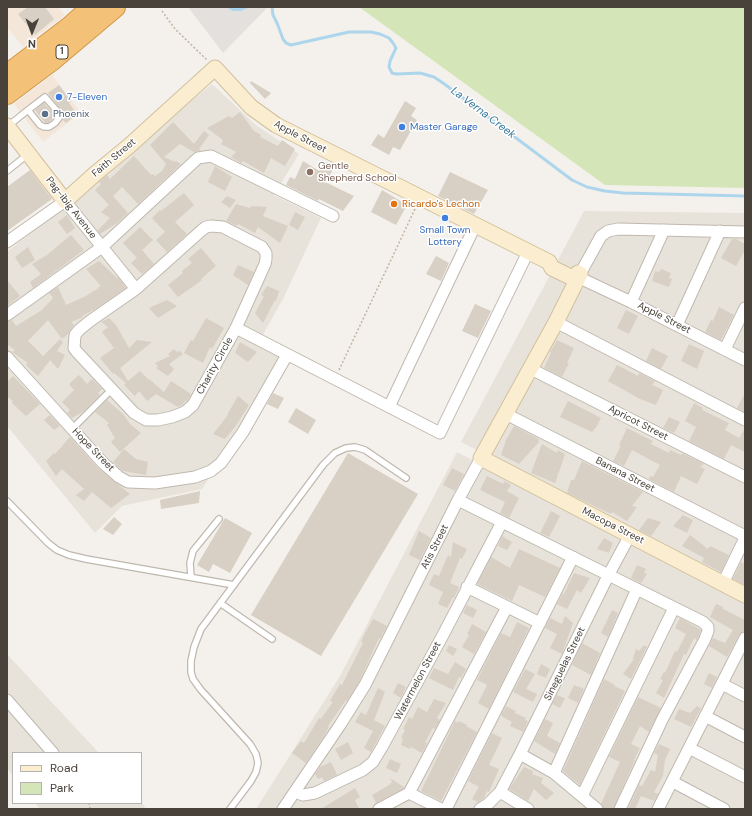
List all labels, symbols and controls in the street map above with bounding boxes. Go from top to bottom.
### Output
north arrow [12,12,52,52]
text: N [28,37,36,51]
road number: 1 [56,45,68,59]
water label: La Verna Creek [448,84,518,142]
place label: 7-Eleven [67,91,107,103]
marker: 7-Eleven [54,92,64,102]
place label: Phoenix [53,108,89,120]
marker: Phoenix [40,109,50,119]
street label: Apple Street [272,118,328,156]
place label: Master Garage [410,121,478,133]
marker: Master Garage [397,122,407,132]
street label: Faith Street [90,136,138,180]
place label: Gentle Shepherd School [318,160,397,184]
marker: Gentle Shepherd School [305,167,315,177]
street label: Pag-ibig Avenue [43,175,99,241]
place label: Ricardo's Lechon [402,198,480,210]
marker: Ricardo's Lechon [389,199,399,209]
marker: Small Town Lottery [440,213,450,223]
place label: Small Town Lottery [419,224,471,248]
street label: Apple Street [635,299,693,337]
street label: Charity Circle [194,335,236,397]
street label: Apricot Street [606,403,670,443]
street label: Hope Street [69,426,117,474]
street label: Banana Street [593,455,657,495]
street label: Macopa Street [580,505,646,547]
street label: Atis Street [419,523,451,571]
street label: Sineguelas Street [542,625,588,703]
street label: Watermelon Street [392,640,444,722]
legend [12,752,142,804]
text: Road [50,760,78,776]
text: Park [50,780,74,796]

